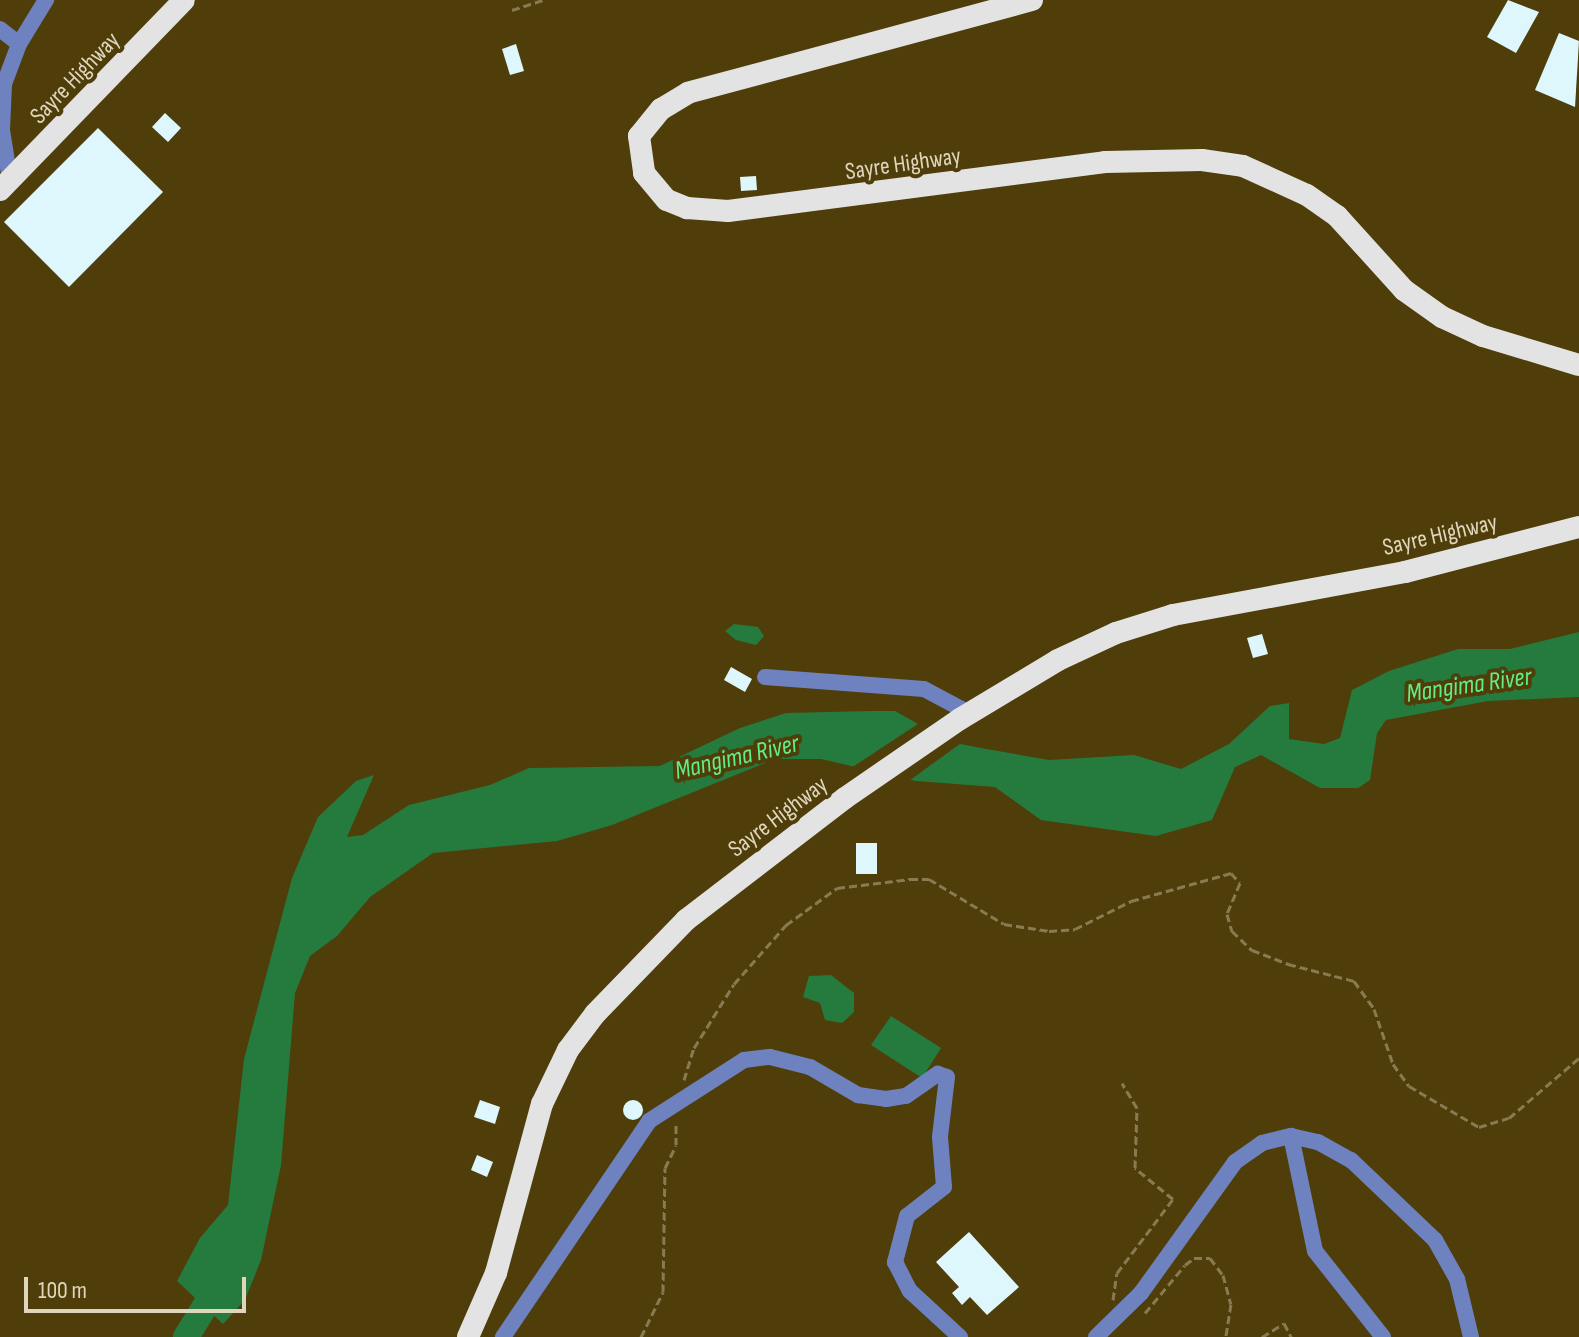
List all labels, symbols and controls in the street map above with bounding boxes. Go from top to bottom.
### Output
street label: Sayre Highway [24,26,126,130]
street label: Sayre Highway [843,142,963,186]
street label: Sayre Highway [1380,508,1500,562]
water label: Mangima River [1404,662,1534,710]
water label: Mangima River [672,729,802,787]
street label: Sayre Highway [723,770,833,864]
scale bar [28,1261,250,1311]
text: 100 m [38,1276,87,1305]

